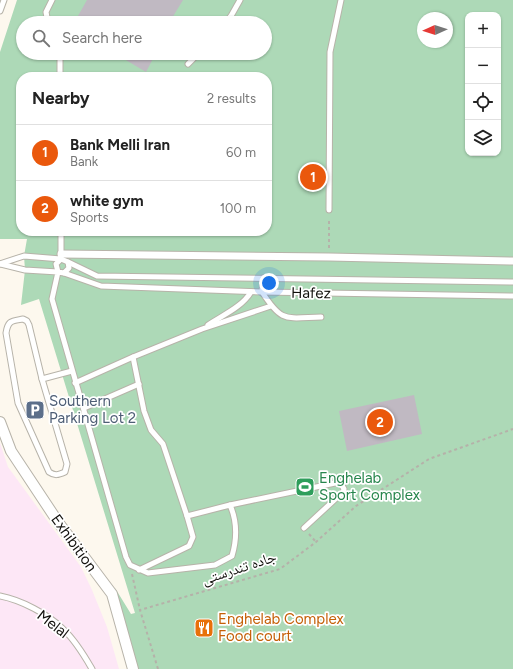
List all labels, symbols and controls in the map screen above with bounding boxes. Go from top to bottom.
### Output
north arrow [417,12,453,48]
map controls [465,12,501,156]
button: + [465,12,501,48]
search box [16,16,272,60]
icon: search [30,27,52,49]
text: Search here [62,29,142,47]
button: − [465,48,501,84]
button: locate [465,84,501,120]
text: Nearby [32,88,90,108]
text: 2 results [207,91,256,106]
button: layers [465,120,501,156]
text: Bank Melli Iran [70,136,170,154]
text: 1 [42,145,48,160]
text: 60 m [226,145,256,160]
text: Bank [70,154,98,169]
pin: 1 [300,162,326,192]
text: white gym [70,192,144,210]
text: 2 [41,201,49,216]
text: 100 m [220,201,256,216]
text: Sports [70,210,109,225]
your location [259,273,279,293]
street label: Hafez [291,284,331,302]
place label: Southern Parking Lot 2 [49,392,136,427]
parking icon: Southern Parking Lot 2 [24,399,46,421]
pin: 2 [367,407,393,437]
place label: Enghelab Sport Complex [319,469,420,504]
sports icon: Enghelab Sport Complex [294,476,316,498]
street label: Exhibition [47,511,101,575]
street label: جاده تندرستی [199,547,279,589]
street label: Melal [34,606,72,642]
place label: Enghelab Complex Food court [218,610,344,645]
restaurant icon: Enghelab Complex Food court [193,617,215,639]

